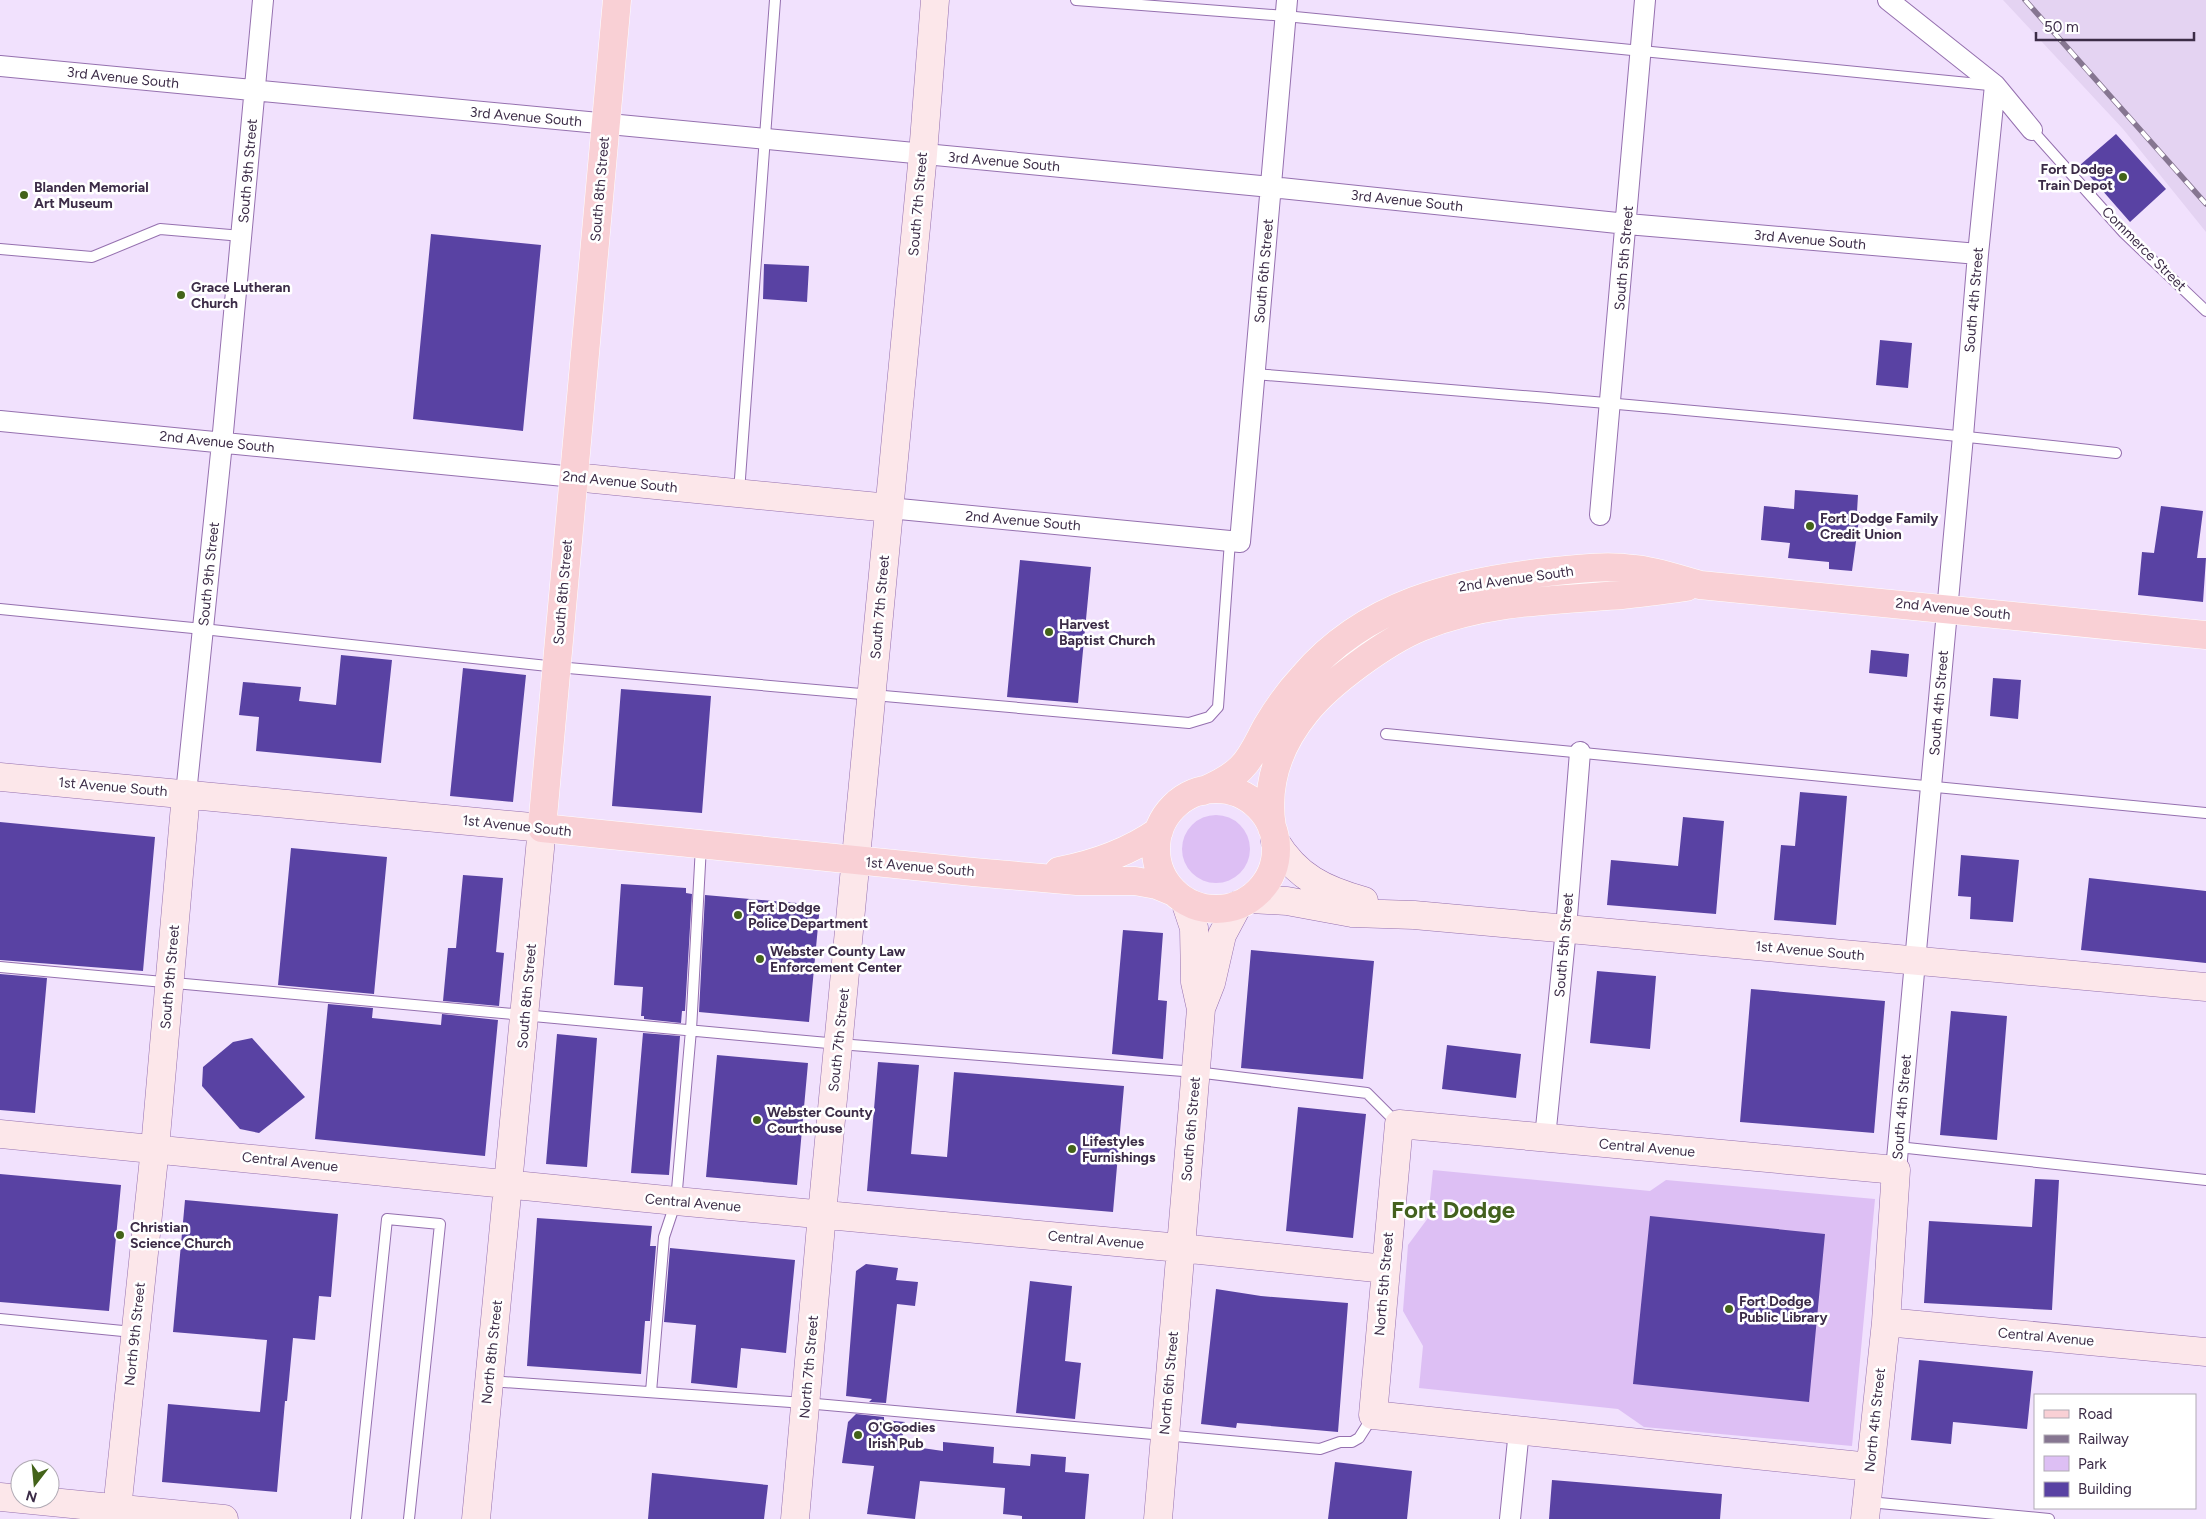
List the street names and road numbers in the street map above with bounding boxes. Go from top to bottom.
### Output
street label: 3rd Avenue South [66,64,180,92]
street label: 3rd Avenue South [469,104,583,130]
street label: South 9th Street [235,118,261,224]
street label: South 8th Street [587,136,613,242]
street label: 3rd Avenue South [947,149,1061,175]
street label: South 7th Street [905,151,931,257]
street label: 3rd Avenue South [1350,187,1464,215]
street label: Commerce Street [2098,203,2190,295]
street label: South 5th Street [1611,205,1637,311]
street label: South 6th Street [1251,218,1277,324]
street label: 3rd Avenue South [1753,227,1867,253]
street label: South 4th Street [1961,247,1987,353]
street label: 2nd Avenue South [159,427,276,457]
street label: 2nd Avenue South [562,467,679,497]
street label: 2nd Avenue South [965,507,1082,535]
street label: South 9th Street [195,521,223,627]
street label: South 8th Street [550,539,576,645]
street label: South 7th Street [867,554,893,660]
street label: 2nd Avenue South [1458,563,1575,595]
street label: 2nd Avenue South [1895,594,2012,624]
street label: South 4th Street [1926,650,1952,756]
street label: 1st Avenue South [58,774,168,800]
street label: 1st Avenue South [462,812,573,840]
street label: 1st Avenue South [865,854,975,880]
street label: South 5th Street [1551,892,1577,998]
street label: South 9th Street [157,924,183,1030]
street label: 1st Avenue South [1755,938,1865,964]
street label: South 8th Street [514,943,540,1049]
street label: South 7th Street [825,987,853,1093]
street label: South 4th Street [1889,1054,1915,1160]
street label: South 6th Street [1178,1076,1204,1182]
street label: Central Avenue [1598,1135,1696,1161]
street label: Central Avenue [241,1148,339,1176]
street label: Central Avenue [644,1190,742,1216]
street label: Central Avenue [1047,1227,1145,1253]
street label: North 5th Street [1371,1231,1397,1337]
street label: North 9th Street [121,1281,149,1387]
street label: North 8th Street [478,1299,506,1405]
street label: North 7th Street [796,1315,822,1419]
street label: Central Avenue [1997,1324,2095,1350]
street label: North 6th Street [1156,1330,1182,1436]
street label: North 4th Street [1861,1367,1889,1473]

